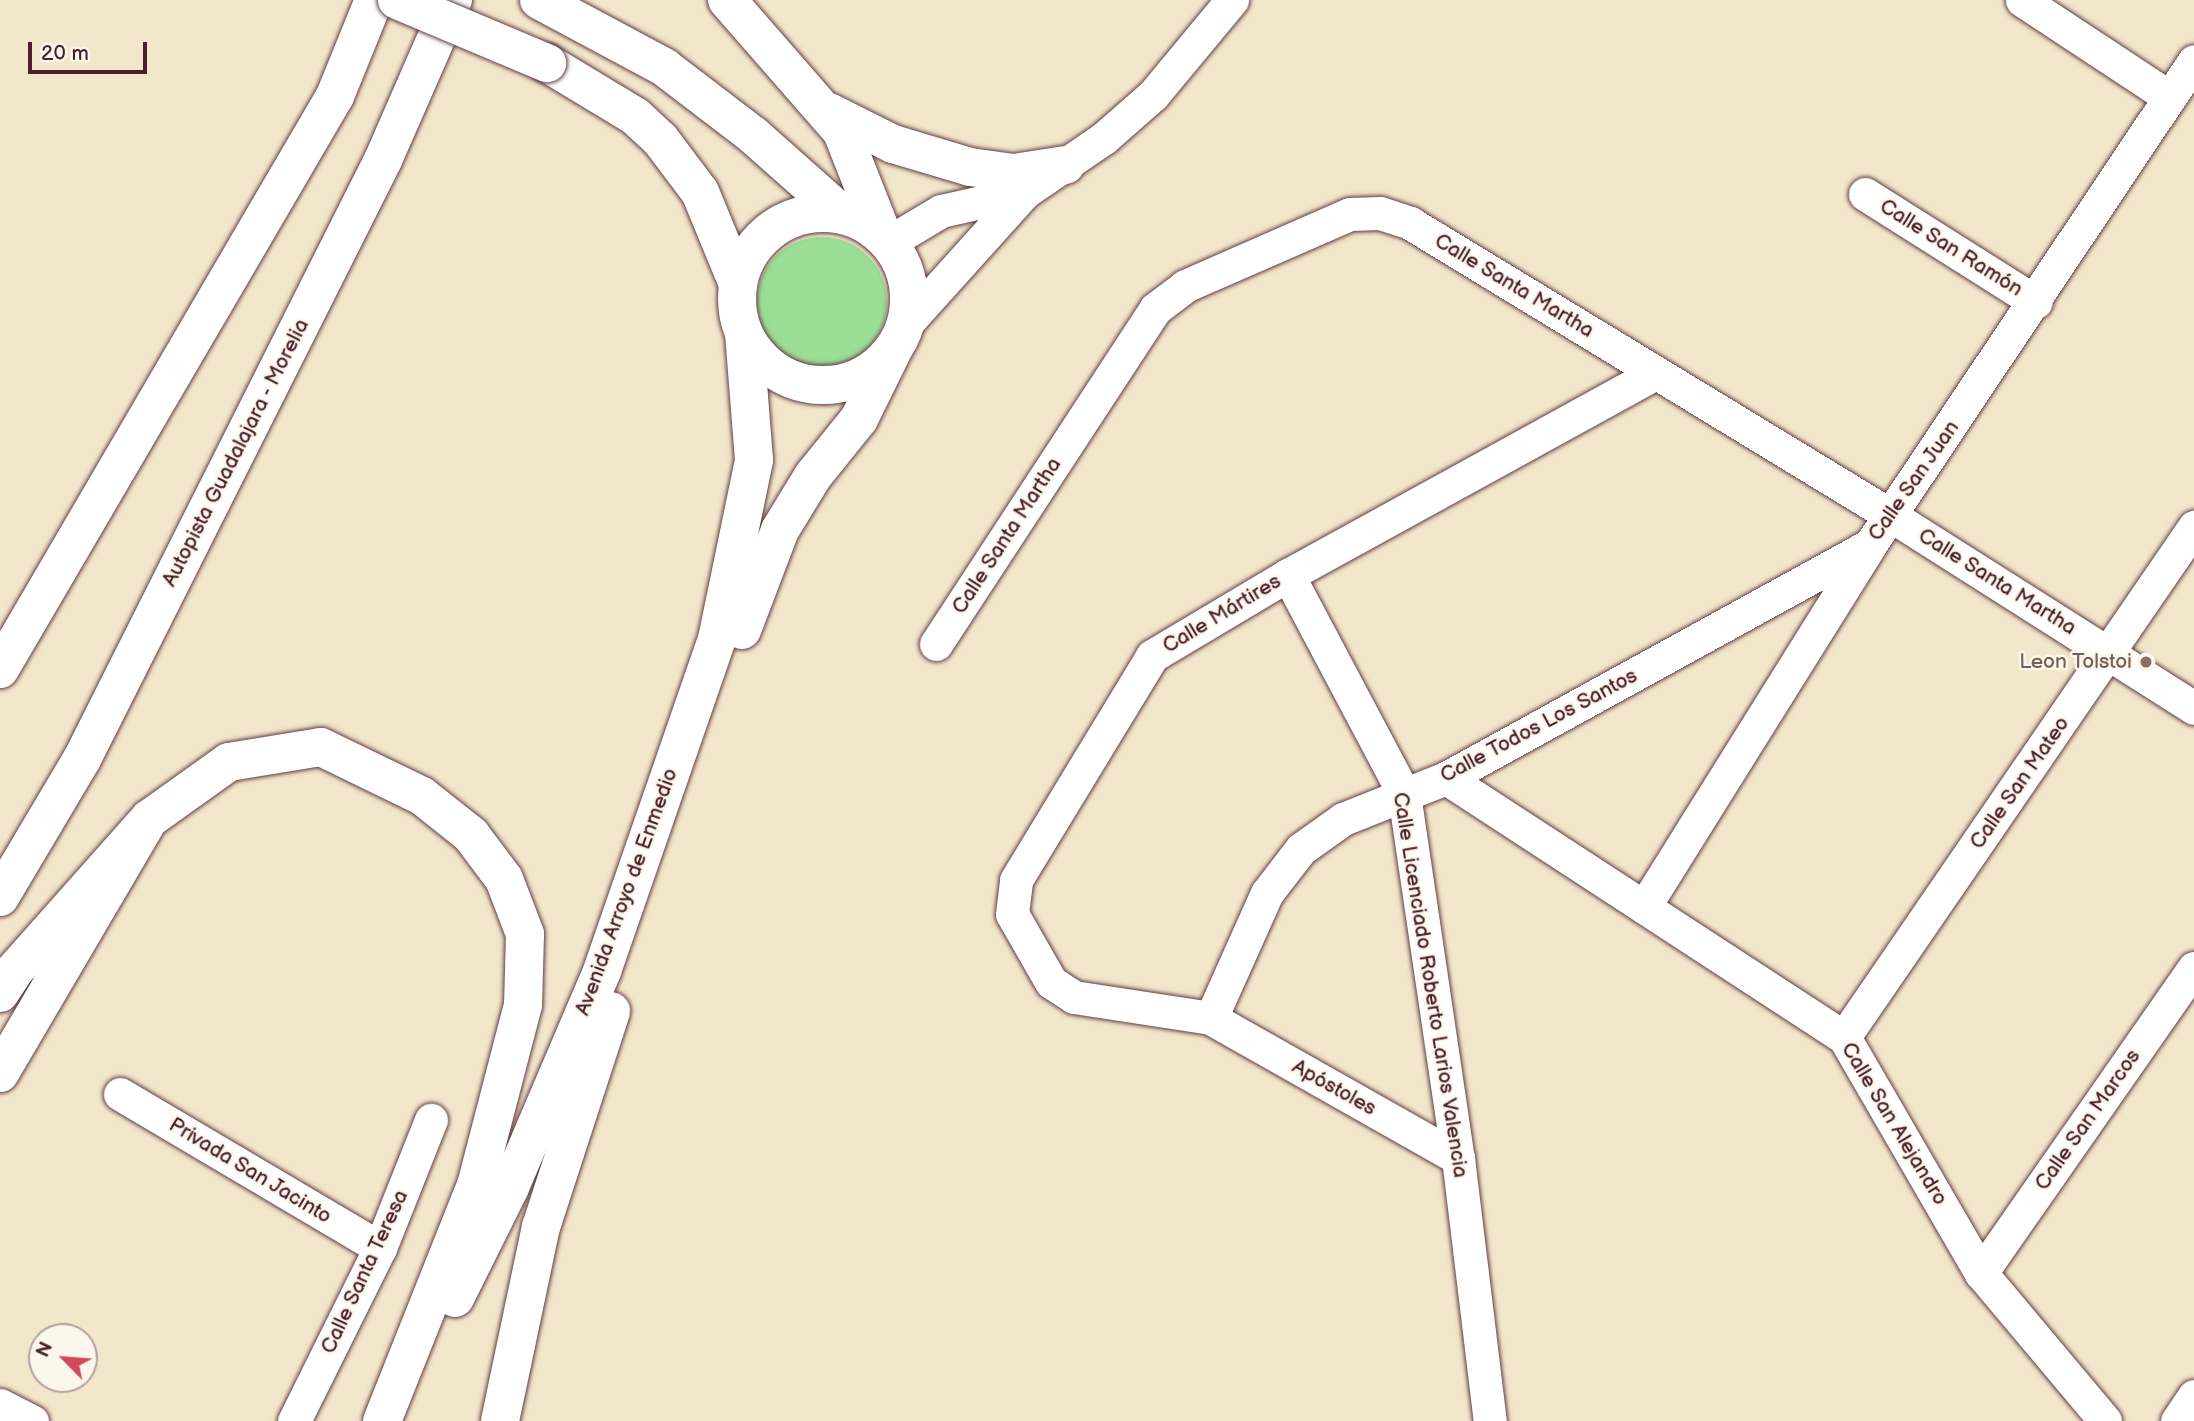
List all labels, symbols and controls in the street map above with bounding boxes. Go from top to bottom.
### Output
scale bar [32,28,150,72]
text: 20 m [41,41,89,66]
street label: Calle San Ramón [1875,194,2027,302]
street label: Calle Santa Martha [1430,228,1598,344]
street label: Autopista Guadalajara - Morelia [157,314,315,592]
street label: Calle San Juan [1863,415,1965,547]
street label: Calle Santa Martha [947,453,1067,619]
street label: Calle Santa Martha [1913,523,2081,641]
street label: Calle Mártires [1158,569,1286,659]
place label: Leon Tolstoi [2019,649,2132,675]
marker: Leon Tolstoi [2138,654,2154,670]
street label: Calle Todos Los Santos [1436,663,1642,789]
street label: Calle San Mateo [1965,712,2075,854]
street label: Avenida Arroyo de Enmedio [570,765,684,1019]
street label: Calle Licenciado Roberto Larios Valencia [1387,790,1473,1180]
street label: Calle San Alejandro [1835,1038,1953,1210]
street label: Calle San Marcos [2030,1044,2146,1196]
street label: Apóstoles [1287,1055,1381,1121]
street label: Privada San Jacinto [164,1112,336,1230]
street label: Calle Santa Teresa [316,1186,414,1358]
north arrow [28,1323,98,1393]
text: N [32,1338,59,1361]

